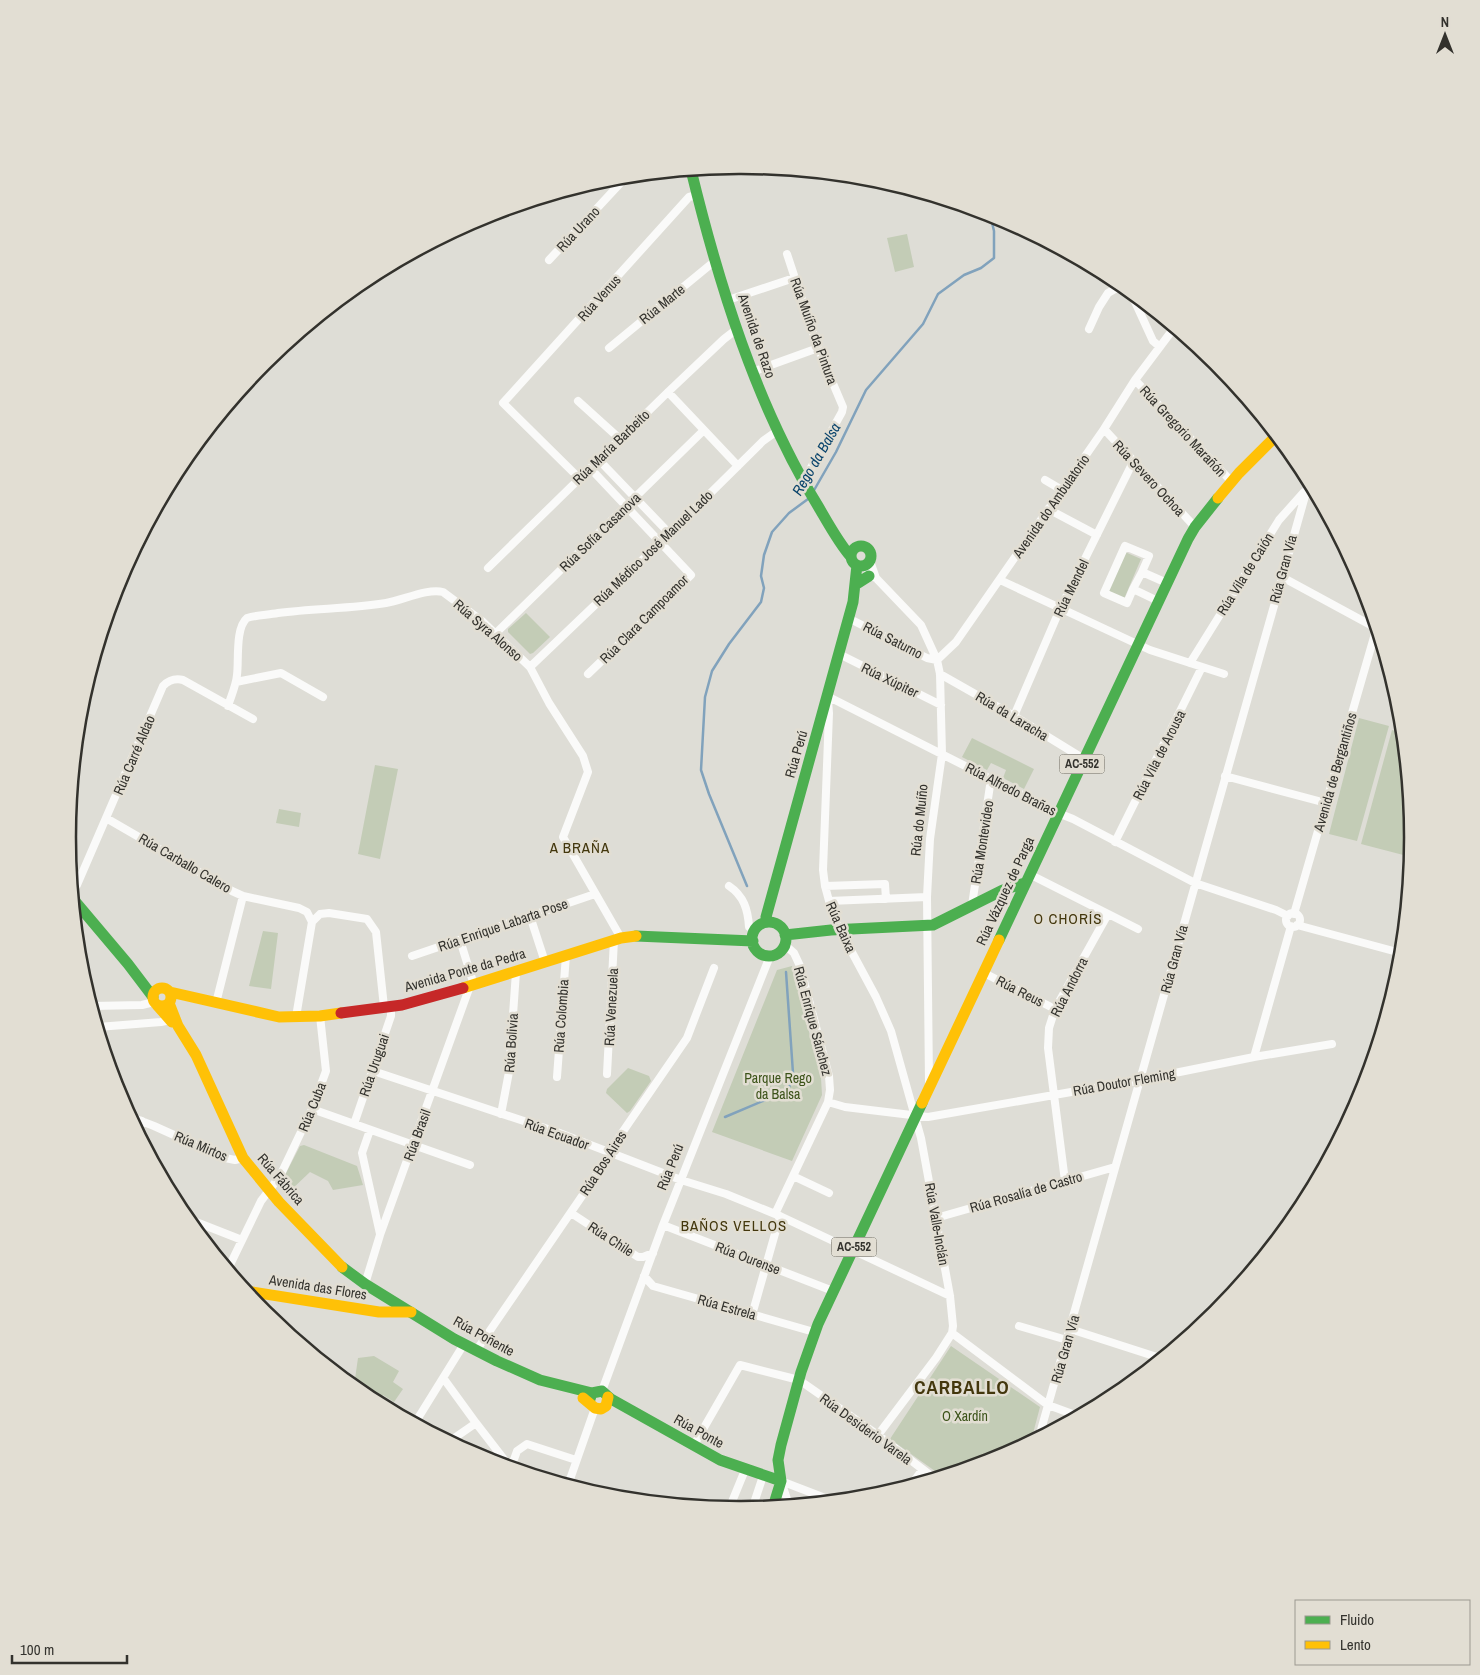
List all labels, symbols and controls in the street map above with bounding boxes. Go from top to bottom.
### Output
north arrow [1420,10,1470,60]
text: N [1441,13,1449,31]
street label: Rúa Urano [552,203,604,255]
street label: Rúa Venus [574,271,625,325]
street label: Rúa Muíño da Pintura [786,275,842,387]
street label: Rúa Marte [636,280,688,328]
street label: Avenida de Razo [734,291,780,380]
street label: Rúa Gregorio Marañón [1136,382,1230,480]
street label: Rúa María Barbeito [569,406,653,488]
water label: Rego da Balsa [787,419,845,499]
street label: Rúa Severo Ochoa [1109,436,1189,520]
street label: Avenida do Ambulatorio [1008,451,1093,562]
street label: Rúa Médico José Manuel Lado [590,486,716,610]
street label: Rúa Sofía Casanova [556,488,645,575]
street label: Rúa Vila de Caión [1213,530,1277,618]
street label: Rúa Gran Vía [1265,532,1301,605]
street label: Rúa Mendel [1049,556,1093,620]
street label: Rúa Clara Campoamor [596,571,692,667]
street label: Rúa Syra Alonso [450,595,526,665]
street label: Rúa Saturno [860,617,926,663]
street label: Rúa Xúpiter [859,658,922,702]
street label: Rúa da Laracha [972,687,1052,745]
street label: Rúa Vila de Arousa [1129,706,1190,803]
street label: Avenida de Bergantiños [1309,710,1361,835]
street label: Rúa Carré Aldao [109,712,159,798]
street label: Rúa Perú [781,728,811,780]
road number: AC-552 [1060,754,1104,774]
street label: Rúa Alfredo Brañas [963,758,1060,820]
street label: Rúa do Muíño [906,783,932,857]
street label: Rúa Montevideo [967,799,997,885]
street label: Rúa Carballo Calero [135,829,235,897]
street label: Rúa Vázquez de Parga [972,833,1038,948]
district label: A BRAÑA [549,837,610,858]
street label: Rúa Enrique Labarta Pose [436,894,570,956]
street label: Rúa Baixa [822,899,860,956]
district label: O CHORÍS [1034,908,1102,929]
street label: Rúa Gran Vía [1156,922,1192,995]
street label: Avenida Ponte da Pedra [402,944,528,996]
street label: Rúa Andorra [1046,954,1092,1020]
street label: Rúa Enrique Sánchez [790,964,836,1078]
street label: Rúa Venezuela [600,967,622,1046]
street label: Rúa Reus [993,971,1047,1011]
street label: Rúa Colombia [549,978,573,1053]
street label: Rúa Bolivia [500,1012,522,1073]
street label: Rúa Uruguai [355,1031,393,1099]
street label: Rúa Doutor Fleming [1072,1064,1177,1100]
park label: Parque Rego da Balsa [744,1069,812,1103]
street label: Rúa Cuba [294,1079,330,1134]
street label: Rúa Brasil [399,1107,435,1163]
street label: Rúa Ecuador [522,1114,592,1154]
street label: Rúa Mirtos [172,1127,231,1165]
street label: Rúa Bos Aires [575,1127,631,1199]
street label: Rúa Perú [653,1141,687,1193]
street label: Rúa Fábrica [254,1149,309,1209]
street label: Rúa Rosalía de Castro [968,1167,1084,1217]
street label: Rúa Valle-Inclán [921,1181,953,1267]
district label: BAÑOS VELLOS [681,1215,787,1236]
street label: Rúa Chile [585,1218,637,1260]
street label: Rúa Ourense [713,1237,783,1279]
road number: AC-552 [832,1238,876,1256]
street label: Avenida das Flores [267,1270,368,1304]
street label: Rúa Estrela [696,1290,759,1324]
street label: Rúa Poñente [450,1312,518,1360]
street label: Rúa Gran Vía [1047,1312,1083,1385]
district label: CARBALLO [914,1374,1010,1400]
street label: Rúa Desiderio Varela [816,1390,916,1469]
park label: O Xardín [942,1407,988,1425]
street label: Rúa Ponte [671,1410,727,1452]
legend [1295,1600,1470,1665]
text: Fluido [1340,1609,1374,1630]
scale bar [12,1632,128,1664]
text: Lento [1340,1634,1371,1655]
text: 100 m [20,1639,54,1660]

